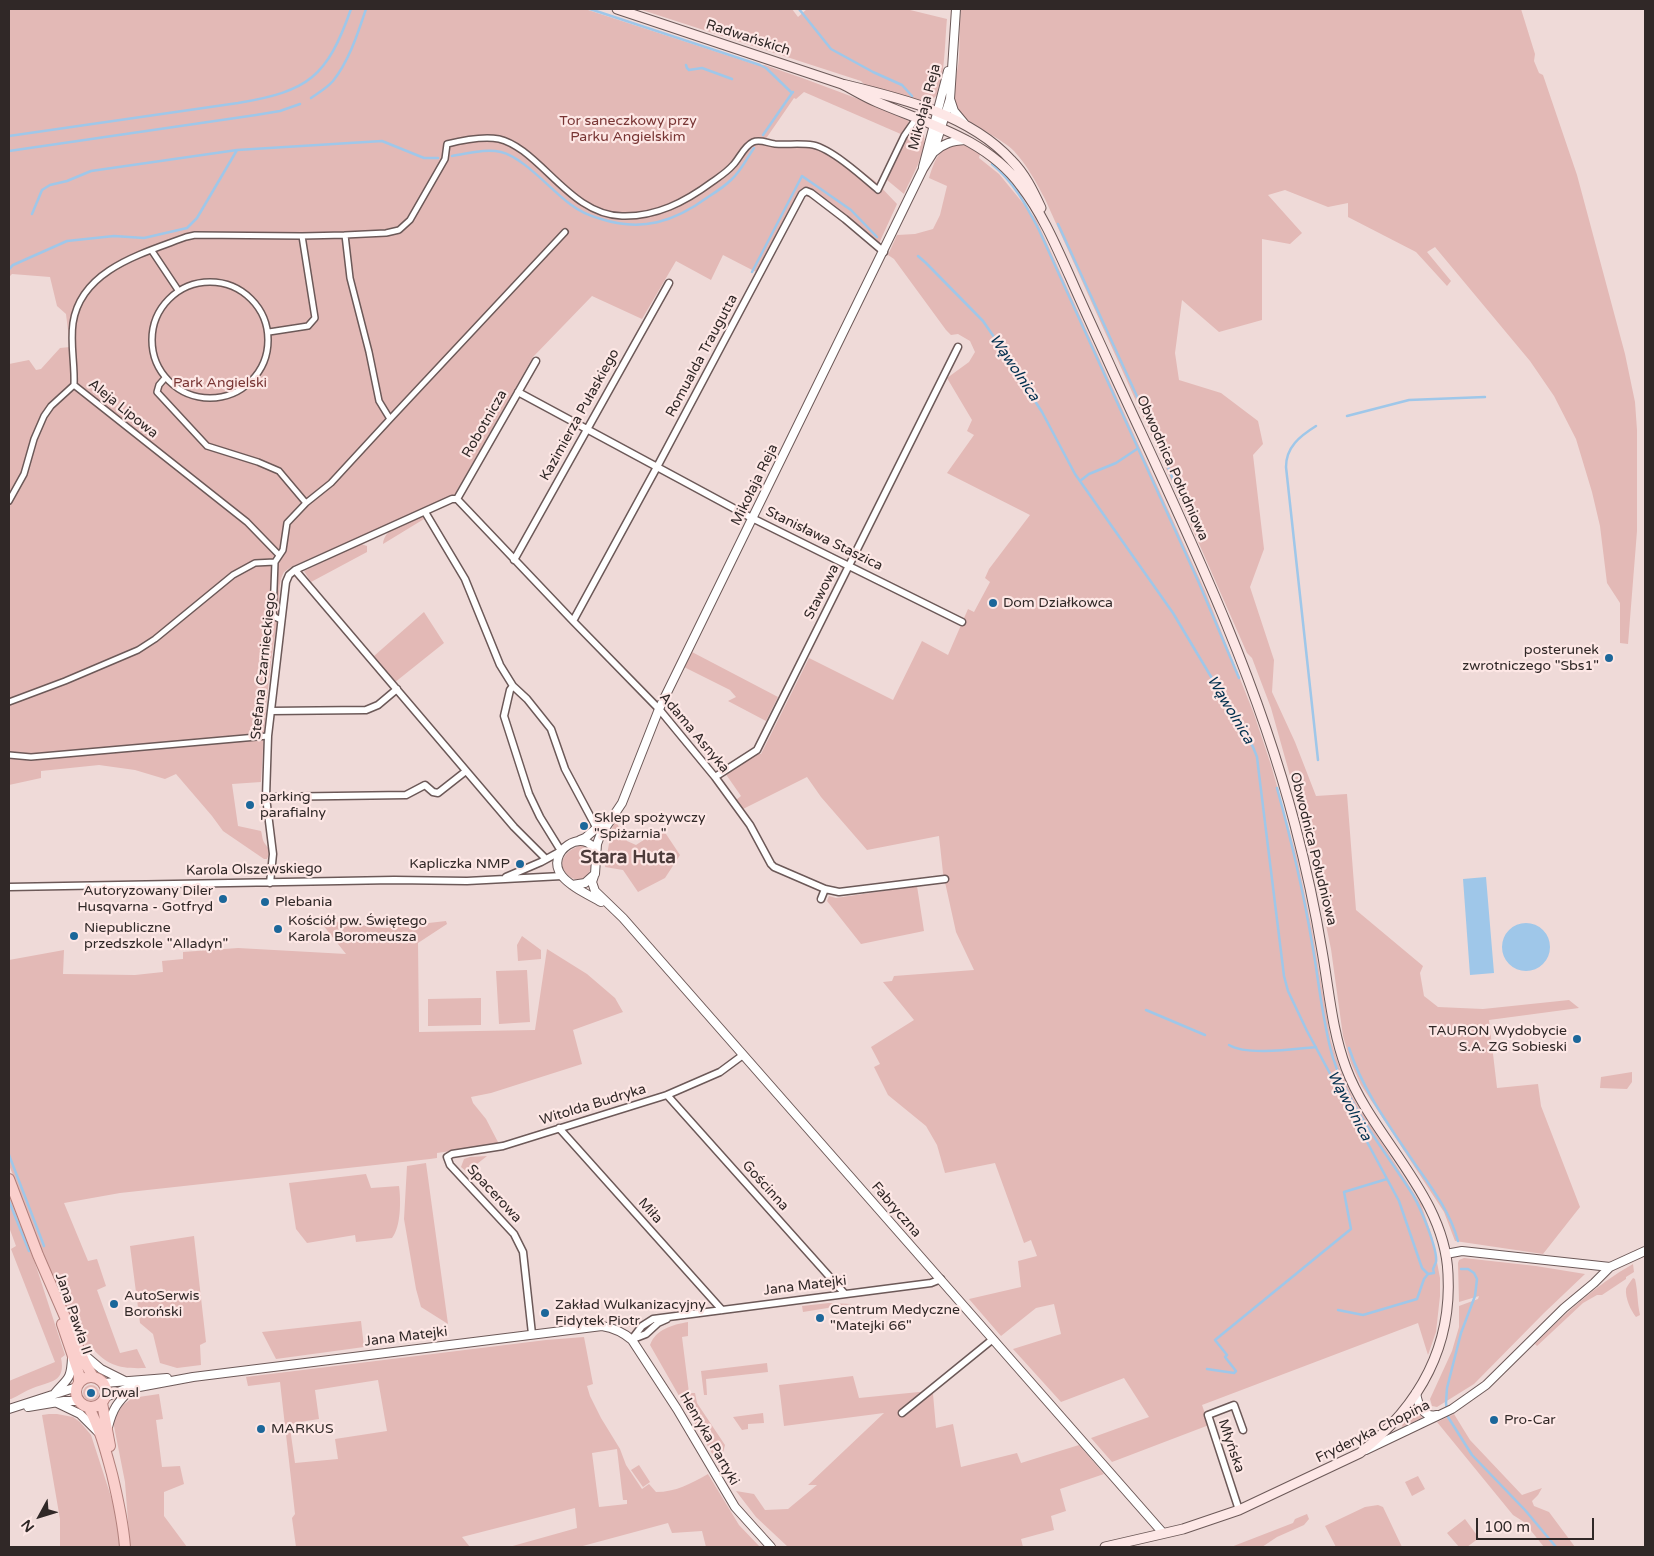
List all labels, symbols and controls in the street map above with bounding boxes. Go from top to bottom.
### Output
street label: Radwańskich [704,16,792,60]
street label: Mikołaja Reja [905,62,945,152]
park label: Tor saneczkowy przy Parku Angielskim [559,113,697,146]
street label: Romualda Traugutta [662,292,742,420]
water label: Wąwolnica [985,331,1043,405]
street label: Kazimierza Pułaskiego [537,346,623,484]
park label: Park Angielski [173,375,267,391]
street label: Aleja Lipowa [85,376,161,442]
street label: Robotnicza [459,387,511,461]
street label: Obwodnica Południowa [1132,393,1212,543]
street label: Mikołaja Reja [728,441,782,529]
street label: Stanisława Staszica [763,503,885,575]
street label: Stawowa [801,562,843,622]
street label: Stefana Czarnieckiego [248,591,280,741]
place label: Dom Działkowca [1003,595,1113,611]
marker: Dom Działkowca [987,597,999,609]
place label: posterunek zwrotniczego "Sbs1" [1462,642,1599,674]
marker: posterunek zwrotniczego "Sbs1" [1603,652,1615,664]
water label: Wąwolnica [1203,673,1257,747]
street label: Adama Asnyka [655,689,733,777]
street label: Obwodnica Południowa [1286,771,1340,927]
place label: parking parafialny [260,789,326,822]
marker: parking parafialny [244,799,256,811]
place label: Sklep spożywczy "Spiżarnia" [594,810,706,842]
marker: Sklep spożywczy "Spiżarnia" [578,820,590,832]
district label: Stara Huta [580,847,676,869]
place label: Kapliczka NMP [409,856,510,872]
marker: Kapliczka NMP [514,858,526,870]
street label: Karola Olszewskiego [186,860,322,880]
place label: Autoryzowany Diler Husqvarna - Gotfryd [77,883,213,916]
marker: Autoryzowany Diler Husqvarna - Gotfryd [217,893,229,905]
place label: Plebania [275,894,332,910]
marker: Plebania [259,896,271,908]
place label: Kościół pw. Świętego Karola Boromeusza [288,913,427,946]
place label: Niepubliczne przedszkole "Alladyn" [84,920,228,952]
marker: Kościół pw. Świętego Karola Boromeusza [272,923,284,935]
marker: Niepubliczne przedszkole "Alladyn" [68,930,80,942]
place label: TAURON Wydobycie S.A. ZG Sobieski [1429,1023,1567,1056]
marker: TAURON Wydobycie S.A. ZG Sobieski [1571,1033,1583,1045]
water label: Wąwolnica [1323,1068,1375,1144]
street label: Witolda Budryka [538,1081,648,1129]
street label: Gościnna [738,1157,792,1215]
street label: Spacerowa [463,1162,525,1226]
street label: Fabryczna [867,1179,925,1241]
street label: Miła [634,1195,666,1227]
street label: Jana Pawła II [51,1271,95,1357]
street label: Jana Matejki [763,1273,847,1299]
place label: AutoSerwis Boroński [124,1288,200,1320]
place label: Zakład Wulkanizacyjny Fidytek Piotr [555,1297,706,1330]
marker: AutoSerwis Boroński [108,1298,120,1310]
place label: Centrum Medyczne "Matejki 66" [830,1302,960,1334]
marker: Zakład Wulkanizacyjny Fidytek Piotr [539,1307,551,1319]
marker: Centrum Medyczne "Matejki 66" [814,1312,826,1324]
street label: Jana Matejki [364,1324,448,1350]
place label: Drwal [101,1385,139,1401]
marker: Drwal [85,1387,97,1399]
street label: Henryka Partyki [676,1389,742,1489]
street label: Fryderyka Chopina [1313,1397,1433,1467]
place label: Pro-Car [1504,1412,1556,1428]
marker: Pro-Car [1488,1414,1500,1426]
street label: Młyńska [1214,1417,1248,1475]
place label: MARKUS [271,1421,334,1437]
marker: MARKUS [255,1423,267,1435]
north arrow [15,1491,65,1541]
scale bar [1479,1508,1596,1540]
text: N [18,1516,38,1535]
text: 100 m [1484,1518,1530,1536]

